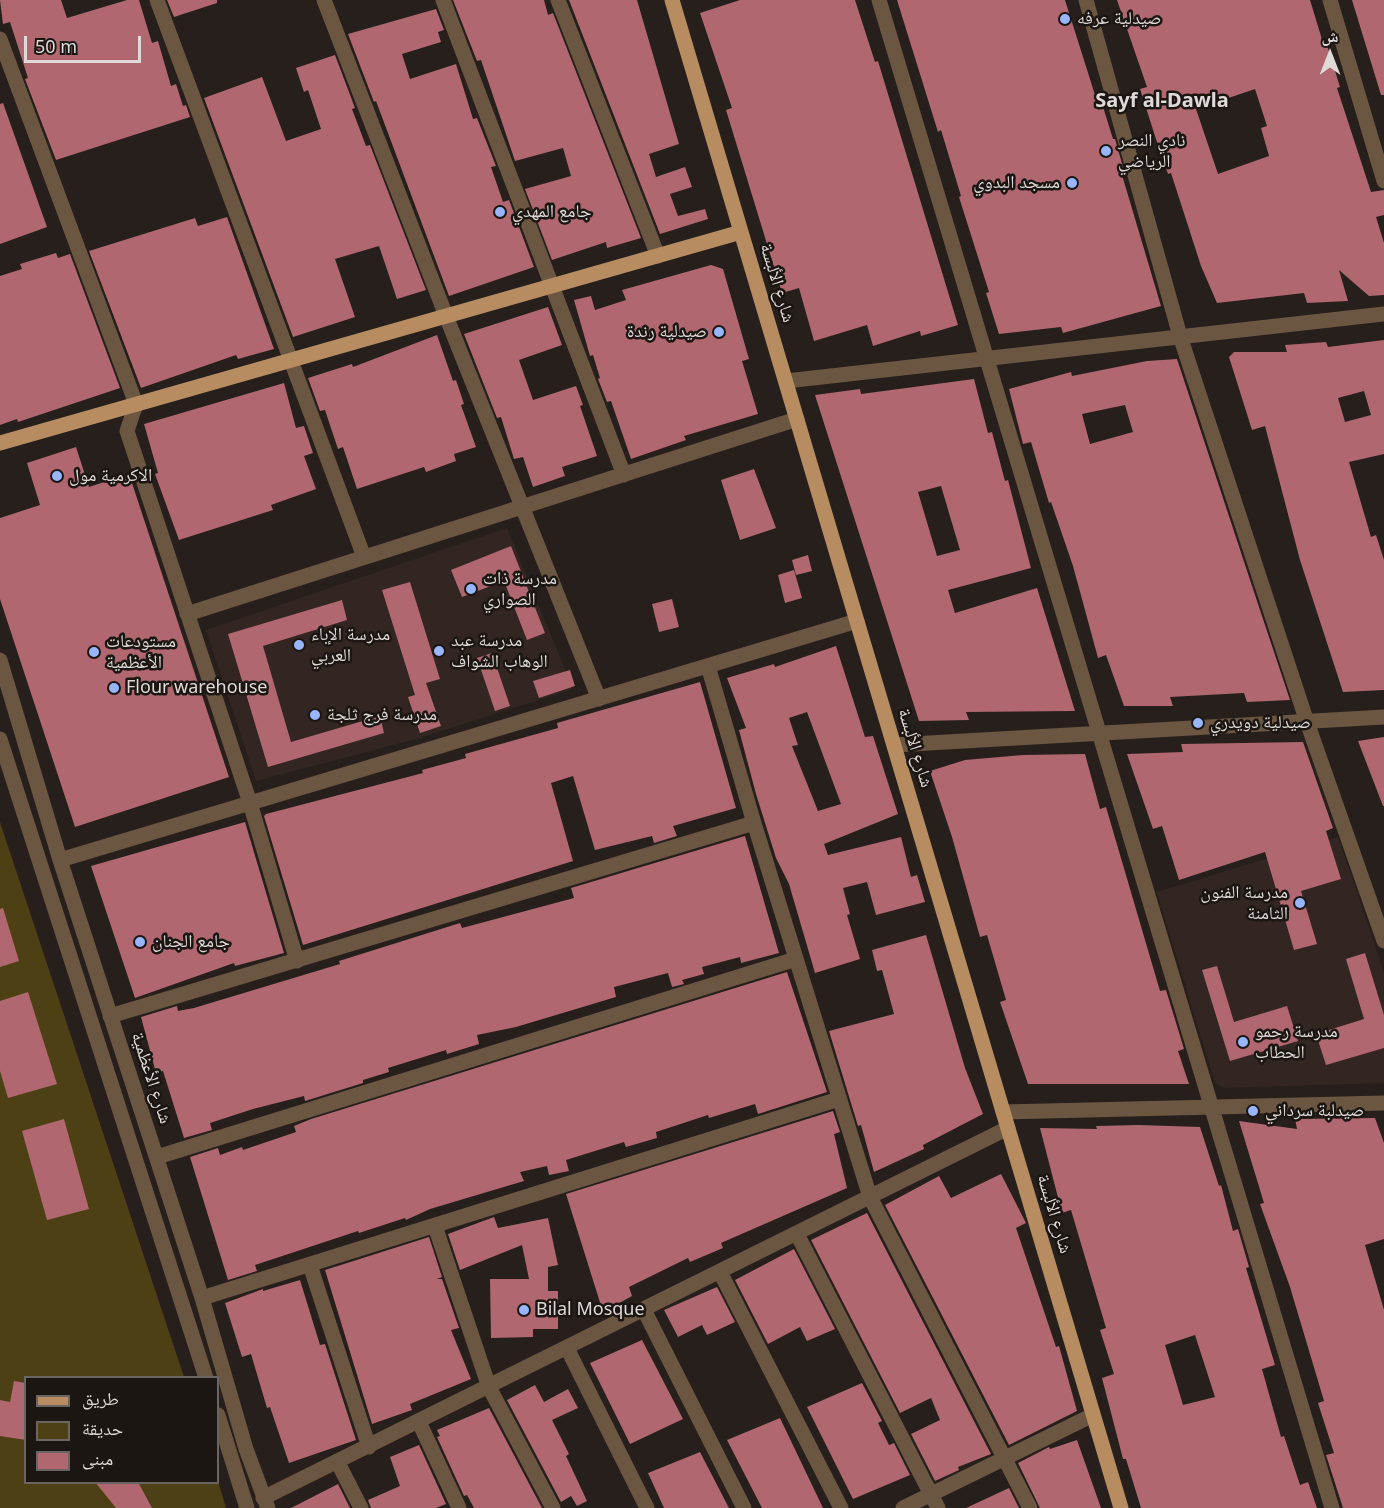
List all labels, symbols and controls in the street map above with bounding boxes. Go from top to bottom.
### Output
place label: صيدلية عرفه [1077,8,1161,30]
marker: صيدلية عرفه [1058,12,1072,26]
scale bar [27,24,144,62]
north arrow [1300,24,1360,84]
text: ش [1322,25,1338,47]
text: 50 m [35,34,77,58]
district label: Sayf al-Dawla [1095,89,1229,113]
place label: نادي النصر الرياضي [1118,130,1185,172]
marker: نادي النصر الرياضي [1099,144,1113,158]
place label: مسجد البدوي [973,172,1060,194]
marker: مسجد البدوي [1065,176,1079,190]
place label: جامع المهدي [512,201,592,223]
marker: جامع المهدي [493,205,507,219]
street label: شارع الألبسة [755,241,799,325]
place label: صيدلية رندة [627,321,707,343]
marker: صيدلية رندة [712,325,726,339]
place label: الاكرمية مول [69,465,152,487]
marker: الاكرمية مول [50,469,64,483]
place label: مدرسة ذات الصواري [483,568,557,610]
marker: مدرسة ذات الصواري [464,582,478,596]
place label: مدرسة الإباء العربي [311,624,390,666]
place label: مدرسة عبد الوهاب الشواف [451,630,548,672]
place label: مستودعات الأعظمية [106,631,176,674]
marker: مدرسة الإباء العربي [292,638,306,652]
marker: مدرسة عبد الوهاب الشواف [432,644,446,658]
marker: مستودعات الأعظمية [87,645,101,659]
place label: Flour warehouse [126,677,267,699]
marker: Flour warehouse [107,681,121,695]
place label: مدرسة فرج ثلجة [327,704,437,726]
street label: شارع الألبسة [893,706,937,790]
marker: مدرسة فرج ثلجة [308,708,322,722]
place label: صيدلية دويدري [1210,712,1311,734]
marker: صيدلية دويدري [1191,716,1205,730]
place label: مدرسة الفنون الثامنة [1200,882,1288,924]
marker: مدرسة الفنون الثامنة [1293,896,1307,910]
place label: جامع الجنان [152,931,230,953]
marker: جامع الجنان [133,935,147,949]
place label: مدرسة رحمو الحطاب [1255,1021,1338,1064]
street label: شارع الأعظمية [126,1030,176,1126]
marker: مدرسة رحمو الحطاب [1236,1035,1250,1049]
place label: صيدلبة سرداني [1265,1100,1364,1122]
marker: صيدلبة سرداني [1246,1104,1260,1118]
street label: شارع الألبسة [1032,1172,1076,1256]
place label: Bilal Mosque [536,1299,645,1321]
marker: Bilal Mosque [517,1303,531,1317]
legend [24,1376,219,1484]
text: طريق [82,1386,119,1410]
text: حديقة [82,1416,123,1440]
text: مبنى [82,1446,113,1470]

